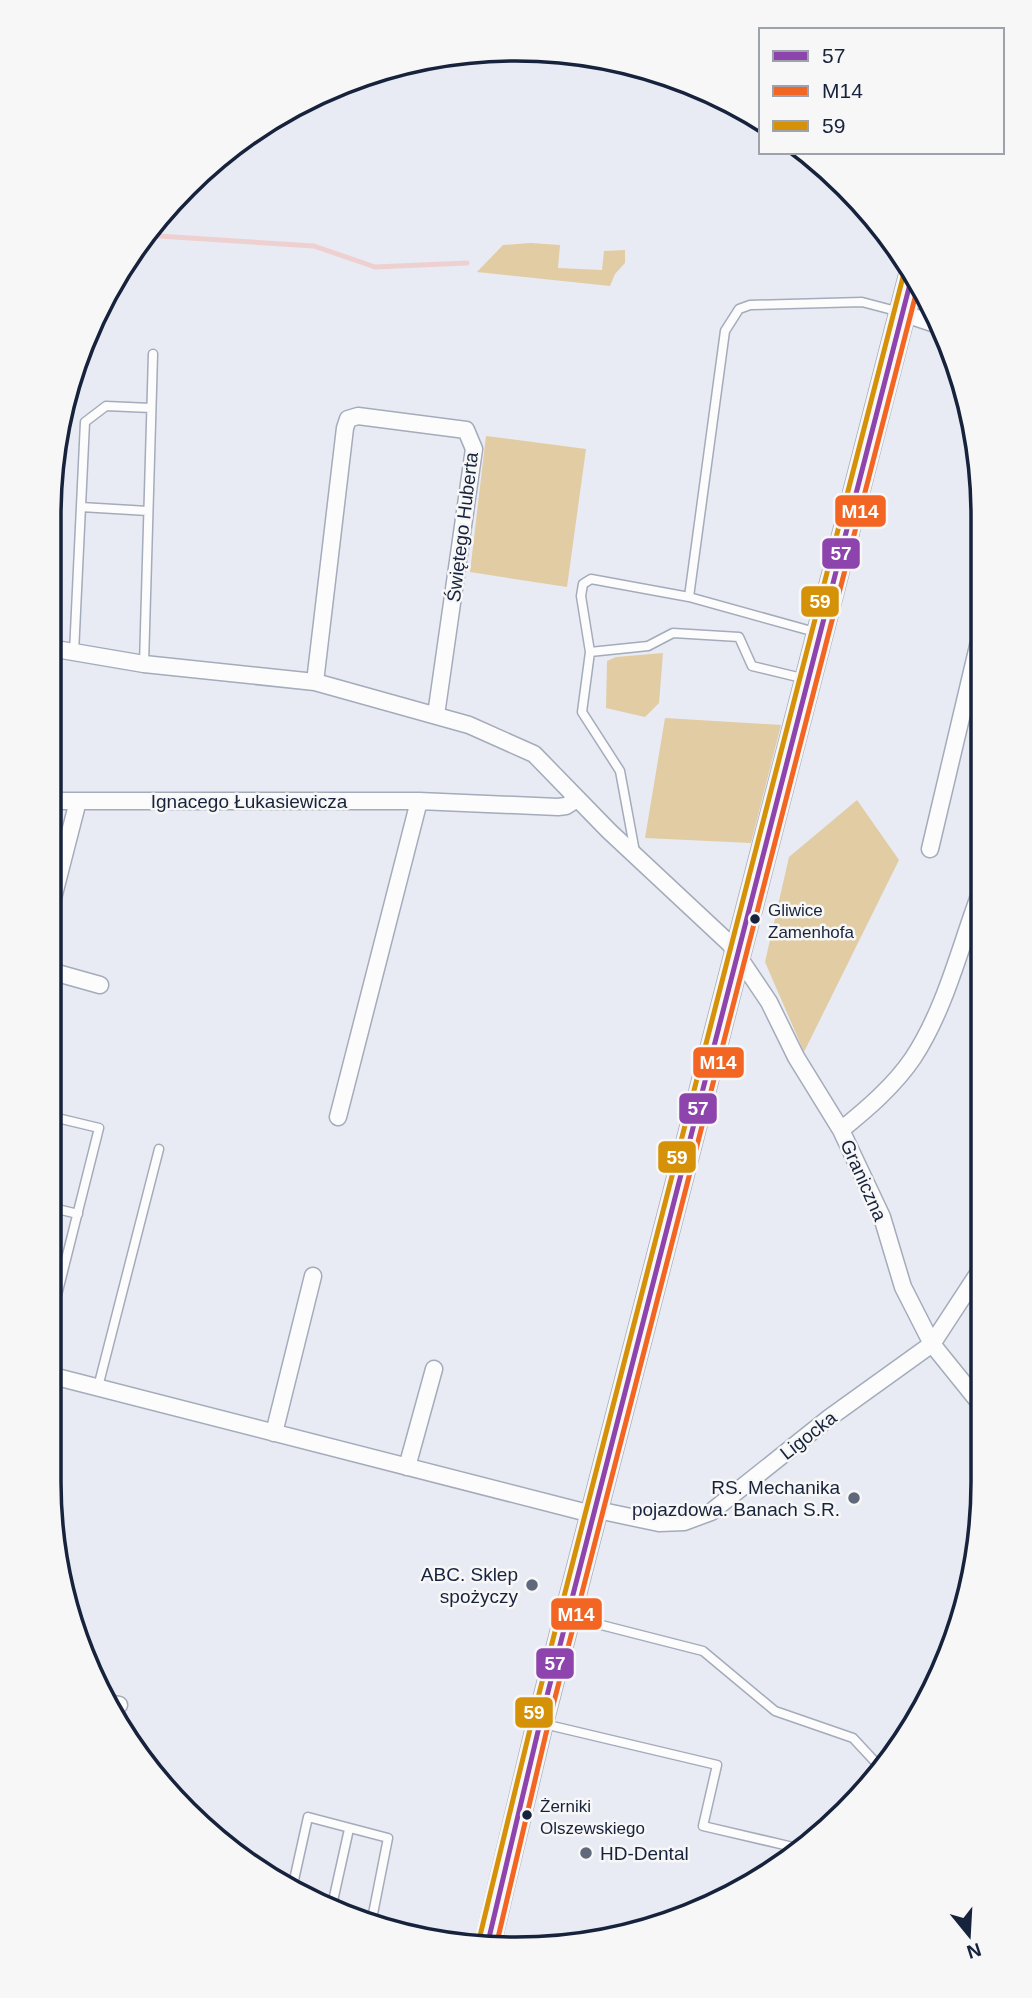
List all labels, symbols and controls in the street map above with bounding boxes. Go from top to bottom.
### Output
legend [759,28,1004,154]
text: 57 [822,44,845,67]
text: M14 [822,79,863,102]
text: 59 [822,114,845,137]
street label: Świętego Huberta [443,450,482,603]
line badge: M14 [834,494,887,528]
text: M14 [842,501,879,522]
line badge: 57 [821,537,861,570]
text: 57 [830,543,852,564]
line badge: 59 [800,585,840,618]
text: 59 [809,591,831,612]
street label: Ignacego Łukasiewicza [151,791,348,812]
place label: Gliwice Zamenhofa [768,901,855,942]
marker: Gliwice Zamenhofa [748,912,762,926]
line badge: M14 [692,1046,745,1079]
text: M14 [700,1052,737,1073]
line badge: 57 [678,1092,718,1125]
text: 57 [687,1098,709,1119]
street label: Graniczna [836,1136,891,1224]
line badge: 59 [657,1140,697,1174]
text: 59 [666,1147,688,1168]
street label: Ligocka [776,1407,841,1464]
place label: RS. Mechanika pojazdowa. Banach S.R. [632,1477,840,1520]
marker: RS. Mechanika pojazdowa. Banach S.R. [846,1490,862,1506]
place label: ABC. Sklep spożyczy [421,1564,518,1607]
marker: ABC. Sklep spożyczy [524,1577,540,1593]
line badge: M14 [550,1597,603,1631]
text: M14 [558,1604,595,1625]
line badge: 57 [535,1647,575,1680]
text: 57 [544,1653,566,1674]
line badge: 59 [514,1696,554,1729]
text: 59 [523,1702,545,1723]
place label: Żerniki Olszewskiego [540,1797,645,1838]
marker: Żerniki Olszewskiego [520,1808,534,1822]
place label: HD-Dental [600,1843,689,1864]
marker: HD-Dental [578,1845,594,1861]
north arrow [934,1900,1004,1970]
text: N [964,1939,984,1963]

